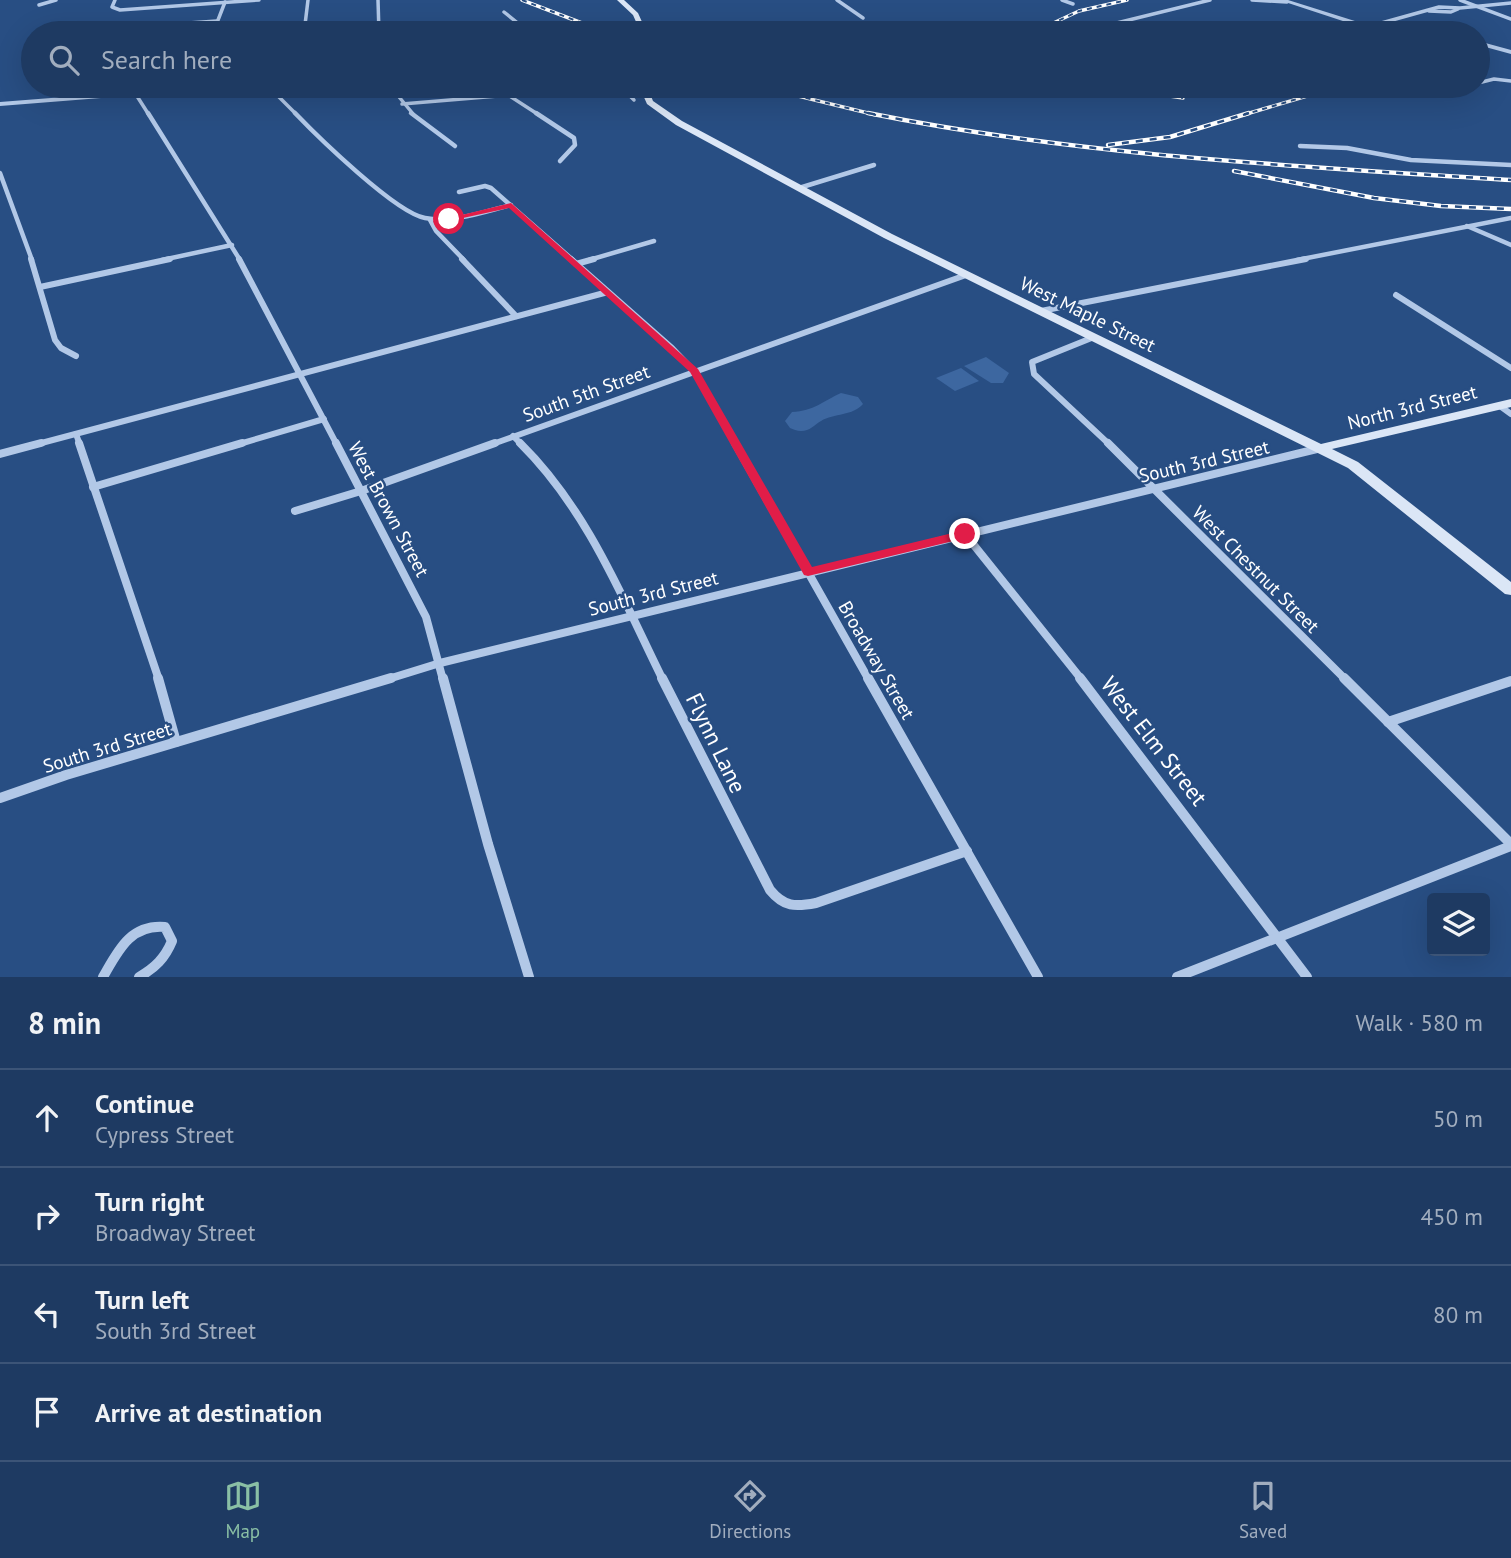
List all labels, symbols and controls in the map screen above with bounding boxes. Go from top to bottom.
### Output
search box [21,21,1490,98]
icon: search [45,41,83,79]
text: Search here [101,43,232,76]
route start [433,203,464,234]
street label: West Maple Street [1016,271,1160,357]
street label: South 5th Street [519,359,653,427]
street label: North 3rd Street [1345,379,1480,435]
street label: South 3rd Street [1136,434,1272,488]
street label: West Brown Street [343,437,435,581]
street label: West Chestnut Street [1187,500,1325,638]
route end [949,518,980,549]
street label: South 3rd Street [586,565,721,621]
street label: Broadway Street [833,597,921,724]
street label: West Elm Street [1095,670,1214,811]
street label: Flynn Lane [680,688,753,798]
street label: South 3rd Street [40,716,175,778]
map controls [1427,893,1490,956]
button: layers [1427,893,1490,956]
text: 8 min [28,1003,101,1042]
text: Walk · 580 m [1356,1008,1483,1037]
text: Continue [95,1087,194,1120]
icon: ahead [28,1099,66,1137]
text: 50 m [1433,1104,1483,1133]
text: Cypress Street [95,1120,234,1149]
text: Turn right [95,1185,204,1218]
icon: right [28,1197,66,1235]
text: 450 m [1421,1202,1483,1231]
text: Broadway Street [95,1218,255,1247]
text: Turn left [95,1283,189,1316]
icon: left [28,1295,66,1333]
text: 80 m [1433,1300,1483,1329]
text: South 3rd Street [95,1316,256,1345]
icon: arrive [28,1393,66,1431]
text: Arrive at destination [95,1396,322,1429]
tab: Map [224,1477,262,1543]
tab: Directions [709,1477,791,1543]
tab: Saved [1239,1477,1287,1543]

